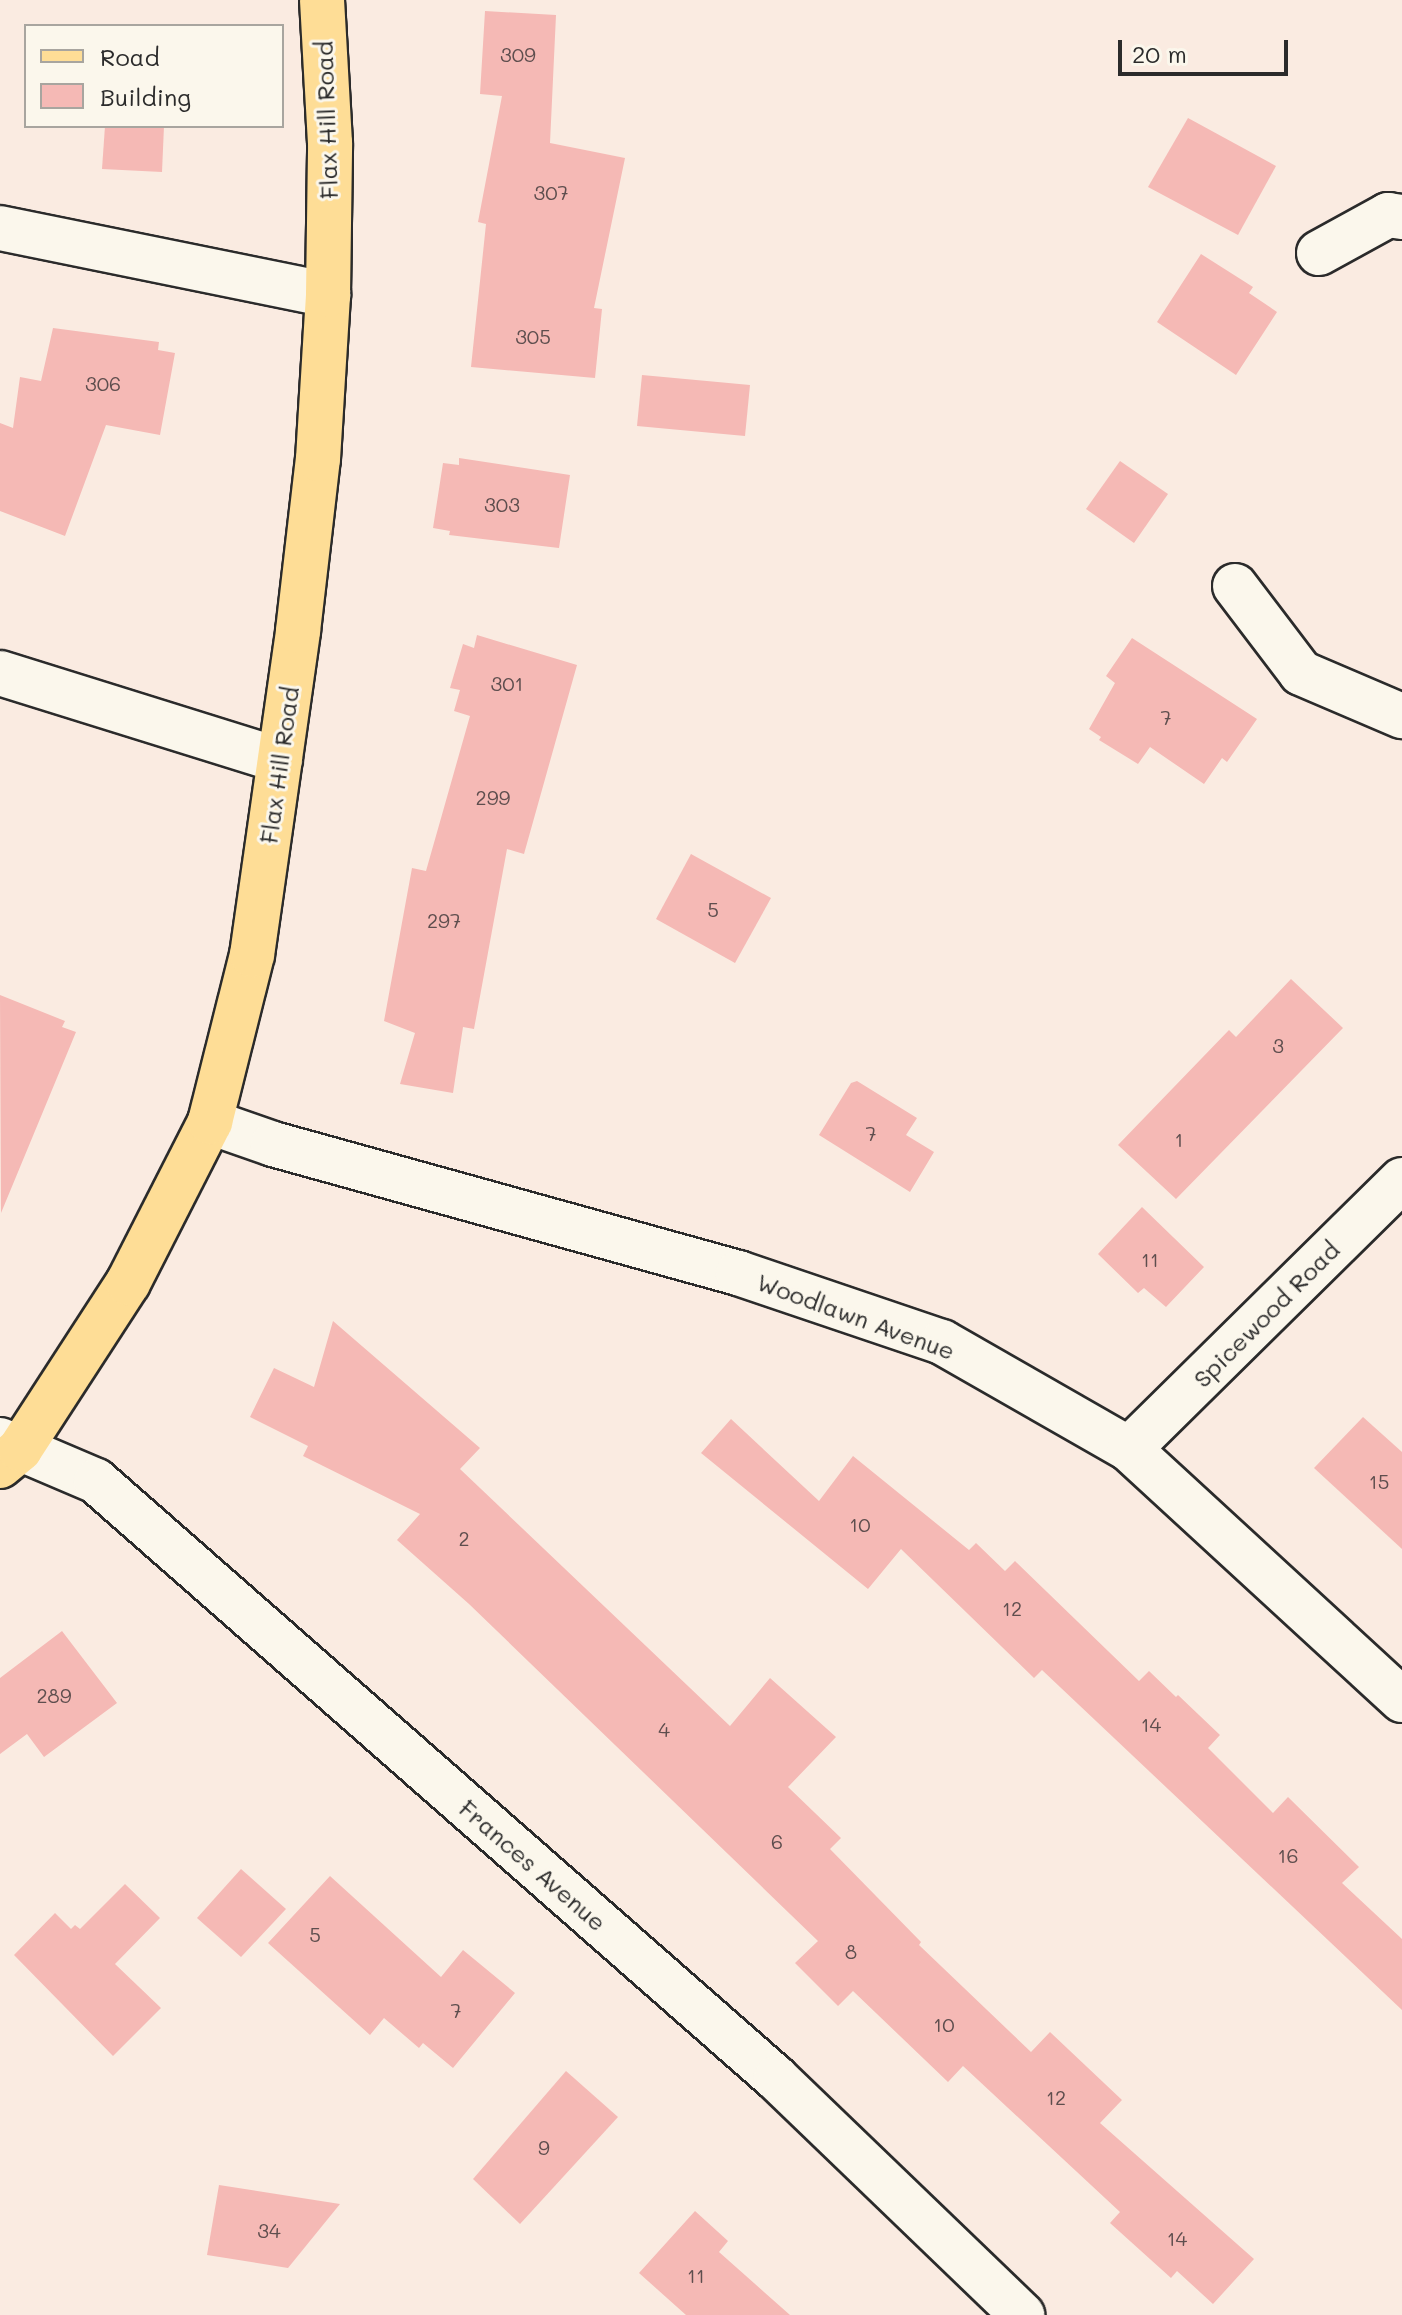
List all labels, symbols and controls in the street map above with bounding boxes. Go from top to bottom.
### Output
legend [24,24,284,128]
scale bar [1122,24,1292,74]
text: 20 m [1132,38,1187,69]
street label: Flax Hill Road [309,40,343,200]
text: Road [100,41,160,72]
house number: 309 [500,42,536,66]
text: Building [100,81,191,112]
house number: 307 [533,180,569,204]
house number: 305 [515,324,551,348]
house number: 306 [85,371,121,395]
house number: 303 [484,492,520,516]
house number: 301 [491,671,523,695]
street label: Flax Hill Road [254,685,304,845]
house number: 7 [1160,705,1172,729]
house number: 299 [476,785,510,809]
house number: 5 [707,897,719,921]
house number: 297 [427,908,461,932]
house number: 3 [1272,1033,1284,1057]
house number: 7 [865,1121,877,1145]
house number: 1 [1175,1127,1183,1151]
street label: Spicewood Road [1187,1235,1345,1393]
house number: 11 [1141,1247,1159,1271]
street label: Woodlawn Avenue [753,1267,959,1365]
house number: 15 [1369,1469,1389,1493]
house number: 10 [849,1512,871,1536]
house number: 2 [458,1526,470,1550]
house number: 12 [1002,1596,1022,1620]
house number: 289 [36,1683,72,1707]
house number: 14 [1141,1712,1161,1736]
house number: 4 [658,1717,670,1741]
street label: Frances Avenue [454,1793,612,1937]
house number: 6 [771,1829,783,1853]
house number: 16 [1277,1843,1299,1867]
house number: 5 [309,1922,321,1946]
house number: 8 [845,1939,857,1963]
house number: 7 [450,1998,462,2022]
house number: 10 [933,2012,955,2036]
house number: 12 [1046,2085,1066,2109]
house number: 9 [538,2135,550,2159]
house number: 34 [257,2218,281,2242]
house number: 14 [1167,2226,1187,2250]
house number: 11 [687,2263,705,2287]

